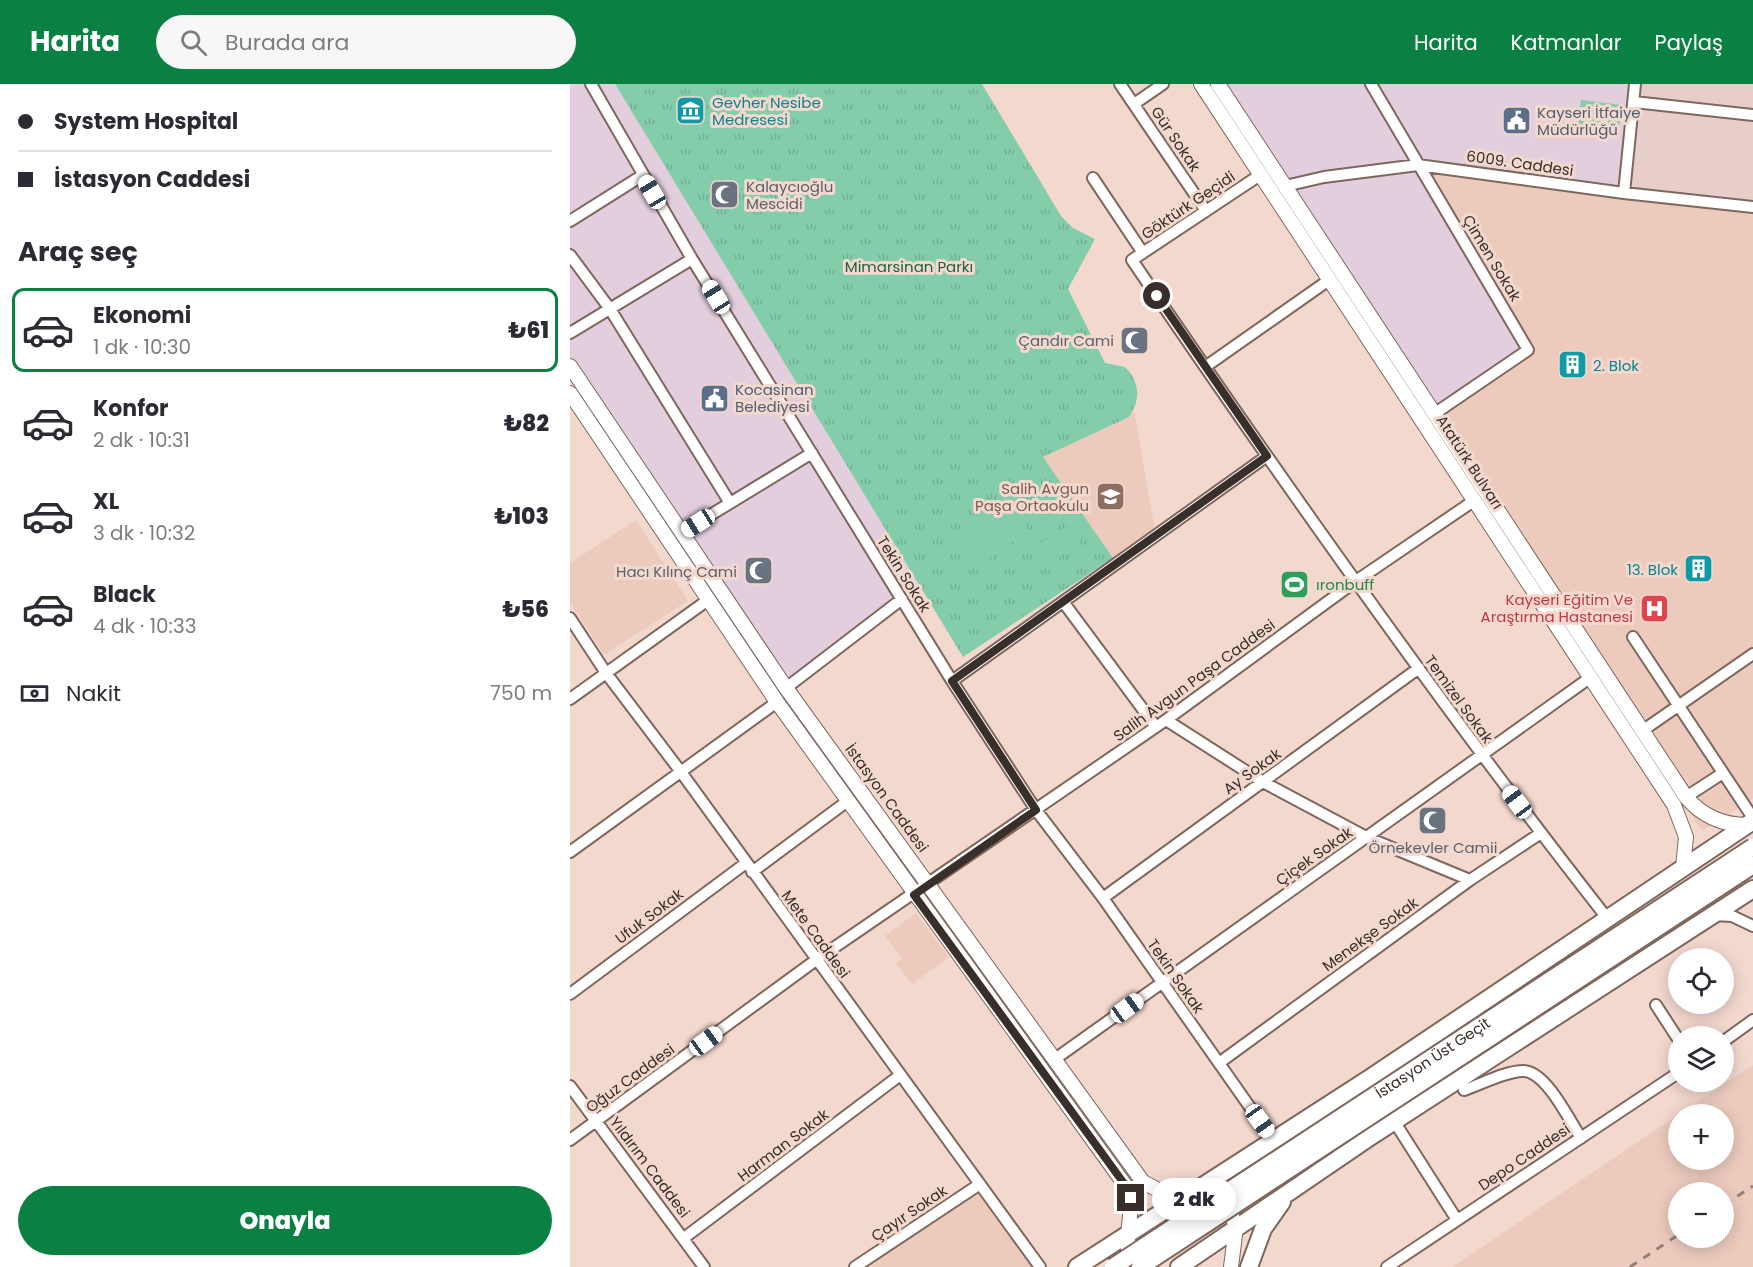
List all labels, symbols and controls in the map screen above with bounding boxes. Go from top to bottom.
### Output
search box [156,15,576,69]
text: Harita [30,22,120,61]
icon: search [177,26,210,59]
text: Burada ara [225,27,349,58]
text: Harita [1414,28,1478,57]
text: Katmanlar [1511,28,1621,57]
text: Paylaş [1654,28,1723,57]
place label: Gevher Nesibe Medresesi [712,92,821,130]
museum icon: Gevher Nesibe Medresesi [675,95,707,127]
street label: Gür Sokak [1146,102,1206,176]
place label: Kayseri İtfaiye Müdürlüğü [1537,102,1641,140]
public building icon: Kayseri İtfaiye Müdürlüğü [1500,105,1532,137]
text: System Hospital [54,106,238,137]
street label: 6009. Caddesi [1465,145,1575,181]
text: İstasyon Caddesi [54,164,250,195]
street label: Göktürk Geçidi [1137,166,1239,244]
car [635,172,669,212]
place label: Kalaycıoğlu Mescidi [746,176,833,214]
mosque icon: Kalaycıoğlu Mescidi [709,179,741,211]
street label: Çimen Sokak [1458,211,1526,305]
text: Araç seç [18,233,138,270]
park label: Mimarsinan Parkı [845,256,973,277]
car [699,277,733,317]
route start [1143,282,1170,309]
text: Ekonomi [93,300,191,331]
icon: car [21,303,75,357]
text: ₺61 [508,315,549,346]
mosque icon: Çandır Cami [1119,324,1151,356]
place label: Çandır Cami [1018,330,1114,351]
text: 1 dk · 10:30 [93,333,191,361]
building icon: 2. Blok [1556,349,1588,381]
place label: 2. Blok [1593,355,1639,376]
place label: Kocasinan Belediyesi [735,379,814,417]
public building icon: Kocasinan Belediyesi [698,382,730,414]
text: Konfor [93,393,169,424]
icon: car [21,396,75,450]
text: ₺82 [504,408,549,439]
street label: Atatürk Bulvarı [1432,411,1508,513]
text: 2 dk · 10:31 [93,426,190,454]
place label: Salih Avgun Paşa Ortaokulu [975,478,1089,516]
school or university icon: Salih Avgun Paşa Ortaokulu [1094,481,1126,513]
text: XL [93,486,119,517]
icon: car [21,489,75,543]
text: ₺103 [494,501,549,532]
car [678,506,718,540]
text: 3 dk · 10:32 [93,519,195,547]
street label: Tekin Sokak [872,532,936,616]
building icon: 13. Blok [1683,553,1715,585]
mosque icon: Hacı Kılınç Cami [742,555,774,587]
place label: 13. Blok [1627,559,1678,580]
place label: Hacı Kılınç Cami [616,561,737,582]
sports icon: ıronbuff [1279,568,1311,600]
place label: ıronbuff [1316,574,1374,595]
text: Black [93,579,156,610]
icon: car [21,582,75,636]
place label: Kayseri Eğitim Ve Araştırma Hastanesi [1481,589,1633,627]
hospital icon: Kayseri Eğitim Ve Araştırma Hastanesi [1638,592,1670,624]
text: ₺56 [502,594,549,625]
text: 4 dk · 10:33 [93,612,196,640]
street label: Salih Avgun Paşa Caddesi [1109,614,1279,746]
street label: Temizel Sokak [1420,651,1498,748]
icon: cash [18,677,51,710]
text: Nakit [66,678,121,709]
text: 750 m [490,679,552,707]
street label: İstasyon Caddesi [840,739,934,857]
street label: Ay Sokak [1219,743,1285,799]
car [1499,782,1535,822]
mosque icon: Örnekevler Camii [1417,804,1449,836]
street label: Çiçek Sokak [1271,822,1357,890]
place label: Örnekevler Camii [1369,837,1497,858]
street label: Ufuk Sokak [611,883,688,949]
street label: Mete Caddesi [777,886,855,982]
street label: Menekşe Sokak [1318,892,1422,976]
street label: Tekin Sokak [1143,935,1210,1018]
map controls [1668,948,1734,1248]
button: locate [1668,948,1734,1014]
car [1107,990,1147,1026]
street label: İstasyon Üst Geçit [1371,1012,1494,1103]
car [686,1023,726,1059]
button: layers [1668,1026,1734,1092]
street label: Oğuz Caddesi [581,1039,679,1117]
car [1242,1101,1278,1141]
street label: Harman Sokak [733,1104,833,1186]
button: + [1668,1104,1734,1170]
street label: Yıldırım Caddesi [605,1112,695,1222]
street label: Depo Caddesi [1474,1119,1574,1195]
callout: 2 dk [1152,1177,1236,1219]
street label: Çayır Sokak [867,1180,951,1246]
button: − [1668,1182,1734,1248]
route end [1117,1184,1144,1211]
text: 2 dk [1173,1185,1215,1213]
button: Onayla [18,1186,552,1255]

